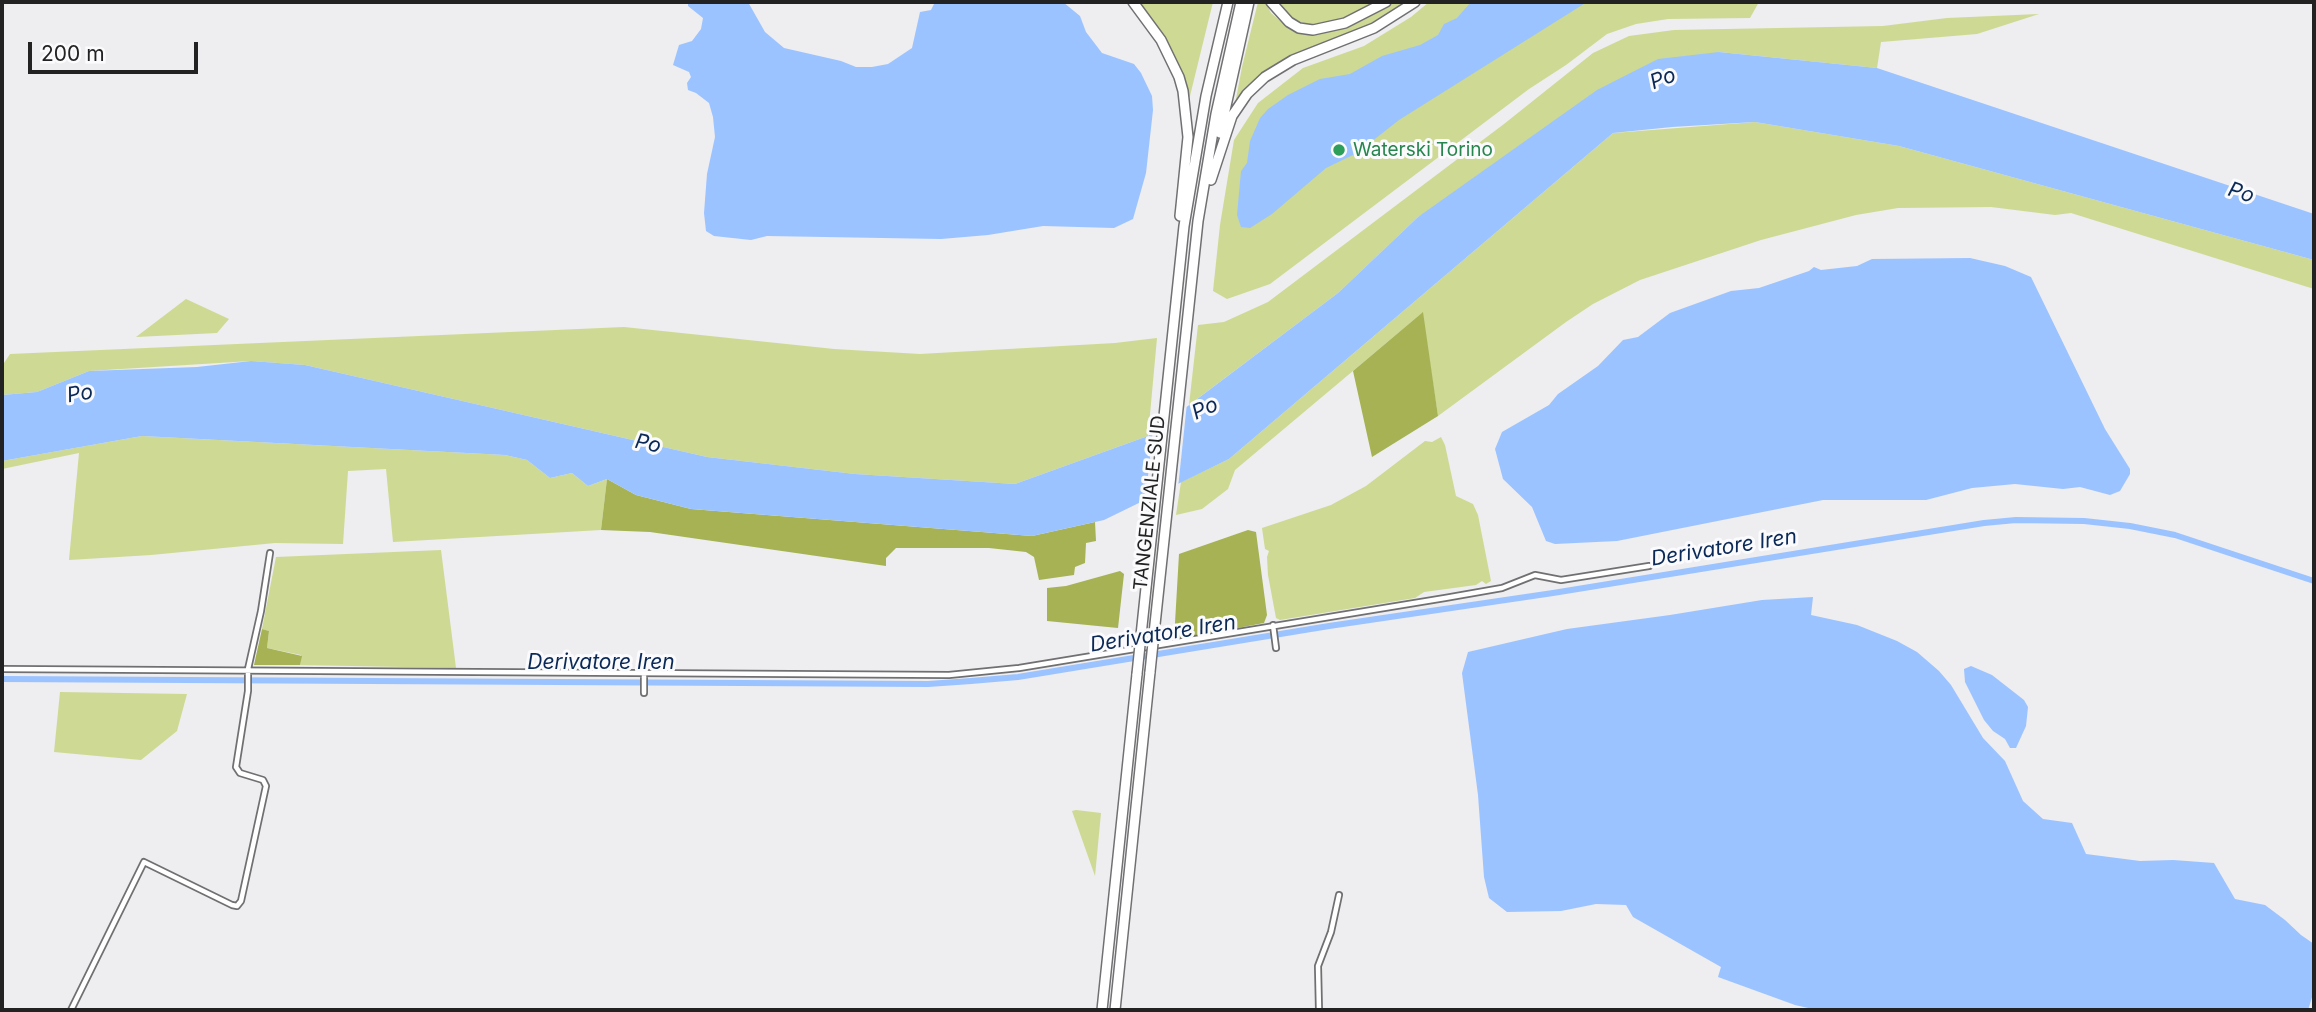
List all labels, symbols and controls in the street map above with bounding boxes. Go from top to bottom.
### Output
scale bar [32,28,201,72]
text: 200 m [41,41,105,66]
water label: Po [1646,63,1680,95]
place label: Waterski Torino [1353,139,1493,161]
marker: Waterski Torino [1331,142,1347,158]
water label: Po [2225,177,2257,209]
water label: Po [65,379,95,409]
water label: Po [1188,392,1222,426]
street label: TANGENZIALE SUD [1129,414,1171,592]
water label: Po [633,429,663,459]
water label: Derivatore Iren [1649,524,1799,572]
water label: Derivatore Iren [1088,610,1238,658]
water label: Derivatore Iren [527,650,675,676]

